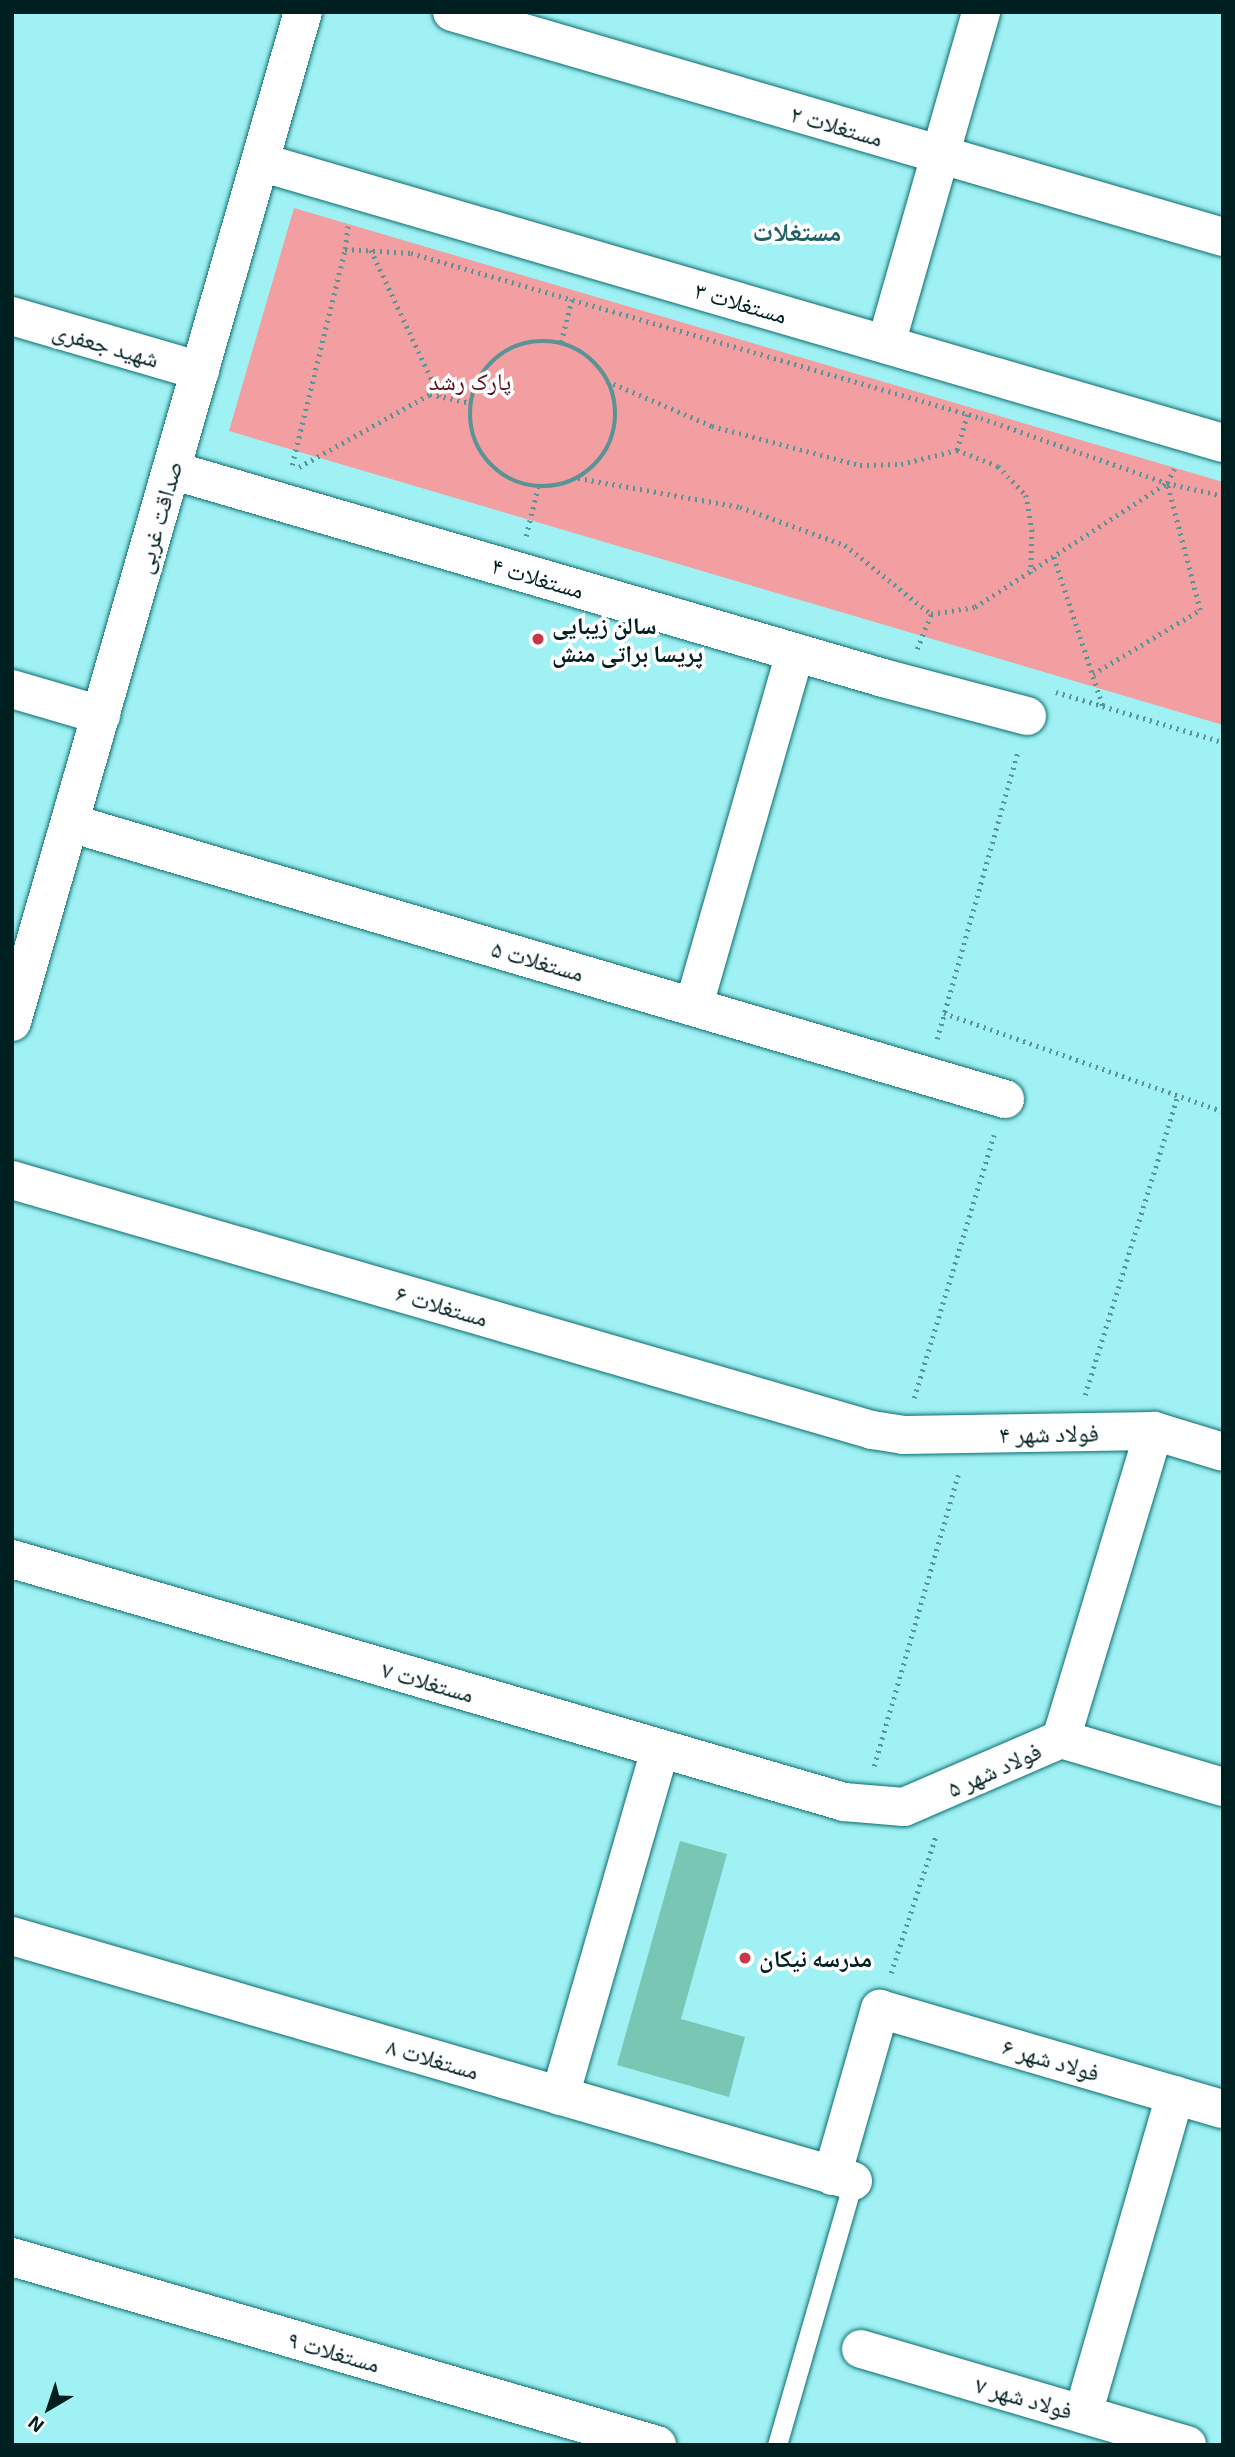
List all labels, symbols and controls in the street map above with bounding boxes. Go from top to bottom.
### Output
street label: مستغلات ۲ [788,98,886,152]
district label: مستغلات [753,215,841,247]
street label: مستغلات ۳ [692,275,790,329]
street label: شهید جعفری [49,315,163,373]
park label: پارک رشد [429,367,511,395]
street label: صداقت غربی [128,457,188,577]
street label: مستغلات ۴ [489,550,587,604]
place label: سالن زیبایی پریسا براتی منش [552,611,703,667]
marker: سالن زیبایی پریسا براتی منش [530,631,546,647]
street label: مستغلات ۵ [489,933,587,987]
street label: مستغلات ۶ [393,1278,491,1332]
street label: فولاد شهر ۴ [999,1418,1099,1448]
street label: مستغلات ۷ [379,1654,477,1708]
street label: فولاد شهر ۵ [943,1736,1045,1802]
place label: مدرسه نیکان [759,1944,872,1972]
marker: مدرسه نیکان [737,1950,753,1966]
street label: مستغلات ۸ [384,2031,482,2085]
street label: فولاد شهر ۶ [999,2031,1103,2087]
street label: مستغلات ۹ [285,2324,383,2378]
street label: فولاد شهر ۷ [972,2369,1076,2425]
north arrow [14,2373,84,2443]
text: N [23,2411,48,2438]

